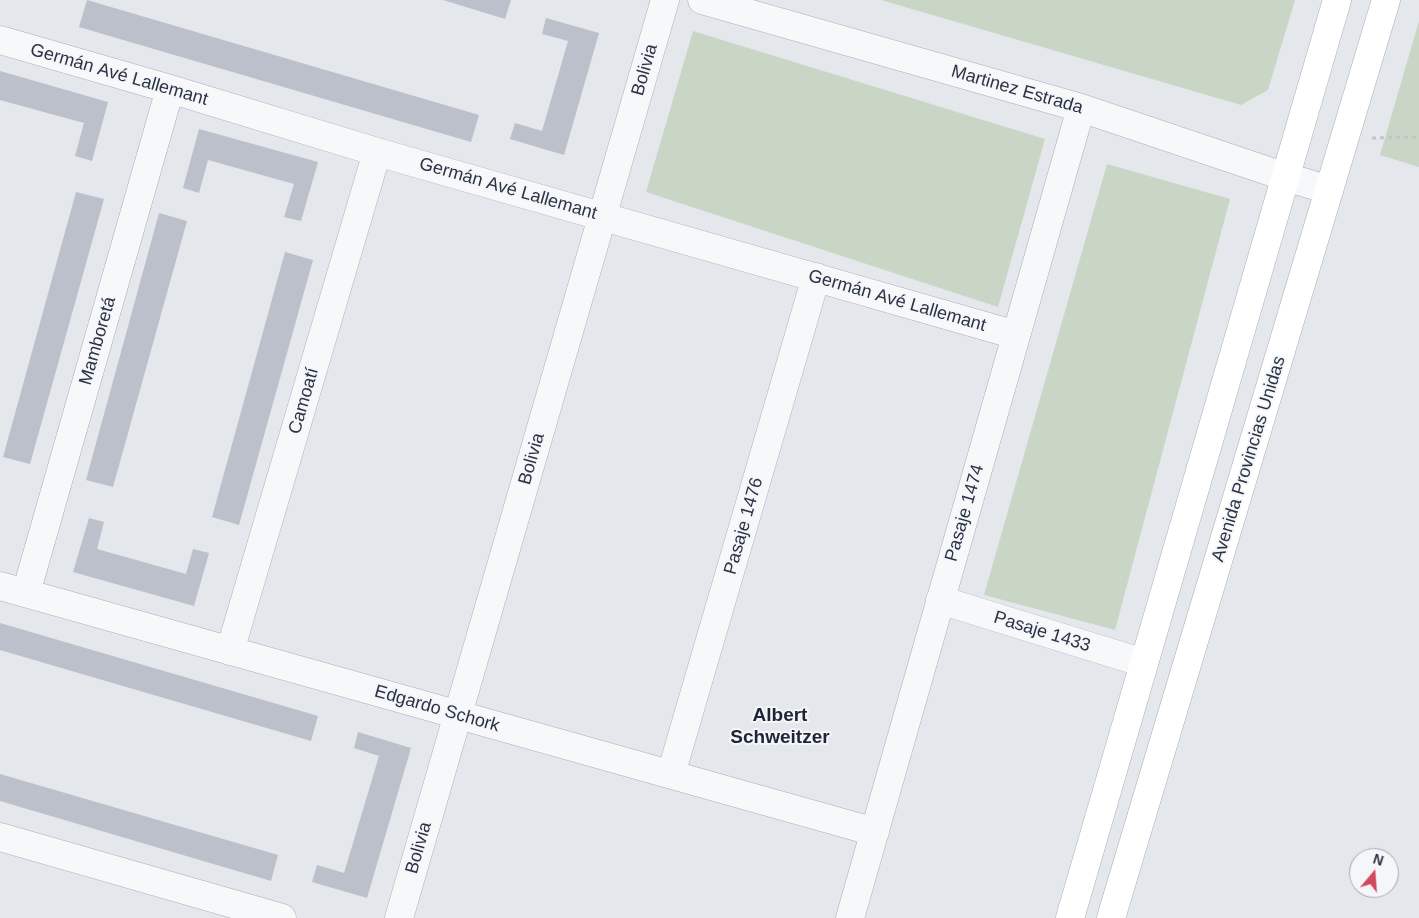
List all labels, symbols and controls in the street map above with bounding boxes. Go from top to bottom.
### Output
street label: Germán Avé Lallemant [28,39,210,111]
street label: Bolivia [627,42,663,98]
street label: Martinez Estrada [949,61,1085,119]
street label: Germán Avé Lallemant [417,153,599,225]
street label: Germán Avé Lallemant [806,265,988,337]
street label: Mamboretá [75,294,121,388]
street label: Avenida Provincias Unidas [1207,354,1291,564]
street label: Camoatí [284,365,324,437]
street label: Bolivia [514,431,550,487]
street label: Pasaje 1474 [941,462,989,564]
street label: Pasaje 1476 [720,475,768,577]
street label: Pasaje 1433 [991,607,1093,657]
street label: Edgardo Schork [372,681,502,737]
district label: Albert Schweitzer [730,705,830,749]
street label: Bolivia [401,820,437,876]
north arrow [1349,848,1399,898]
text: N [1371,851,1386,869]

